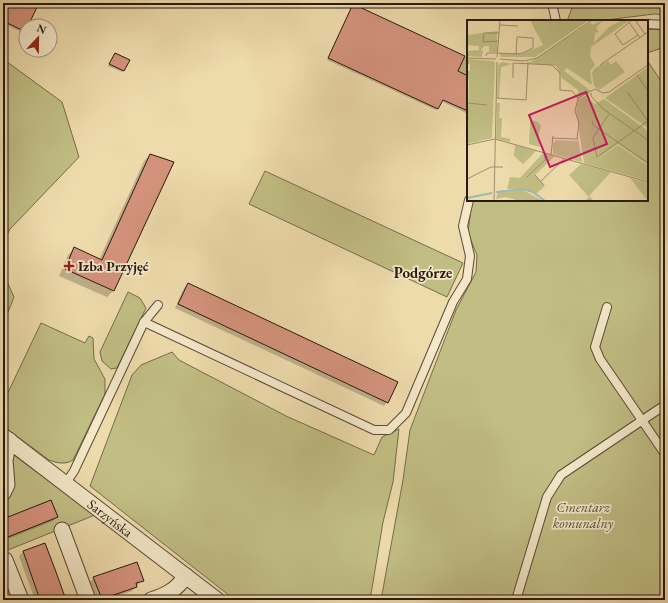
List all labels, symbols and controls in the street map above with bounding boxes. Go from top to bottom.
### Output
north arrow [18,18,58,58]
inset map [467,20,648,201]
text: N [35,21,49,37]
place label: Izba Przyjęć [78,257,149,275]
marker: Izba Przyjęć [63,260,75,272]
district label: Podgórze [394,263,452,282]
street label: Sarzyńska [84,495,137,541]
park label: Cmentarz komunalny [553,498,614,532]

